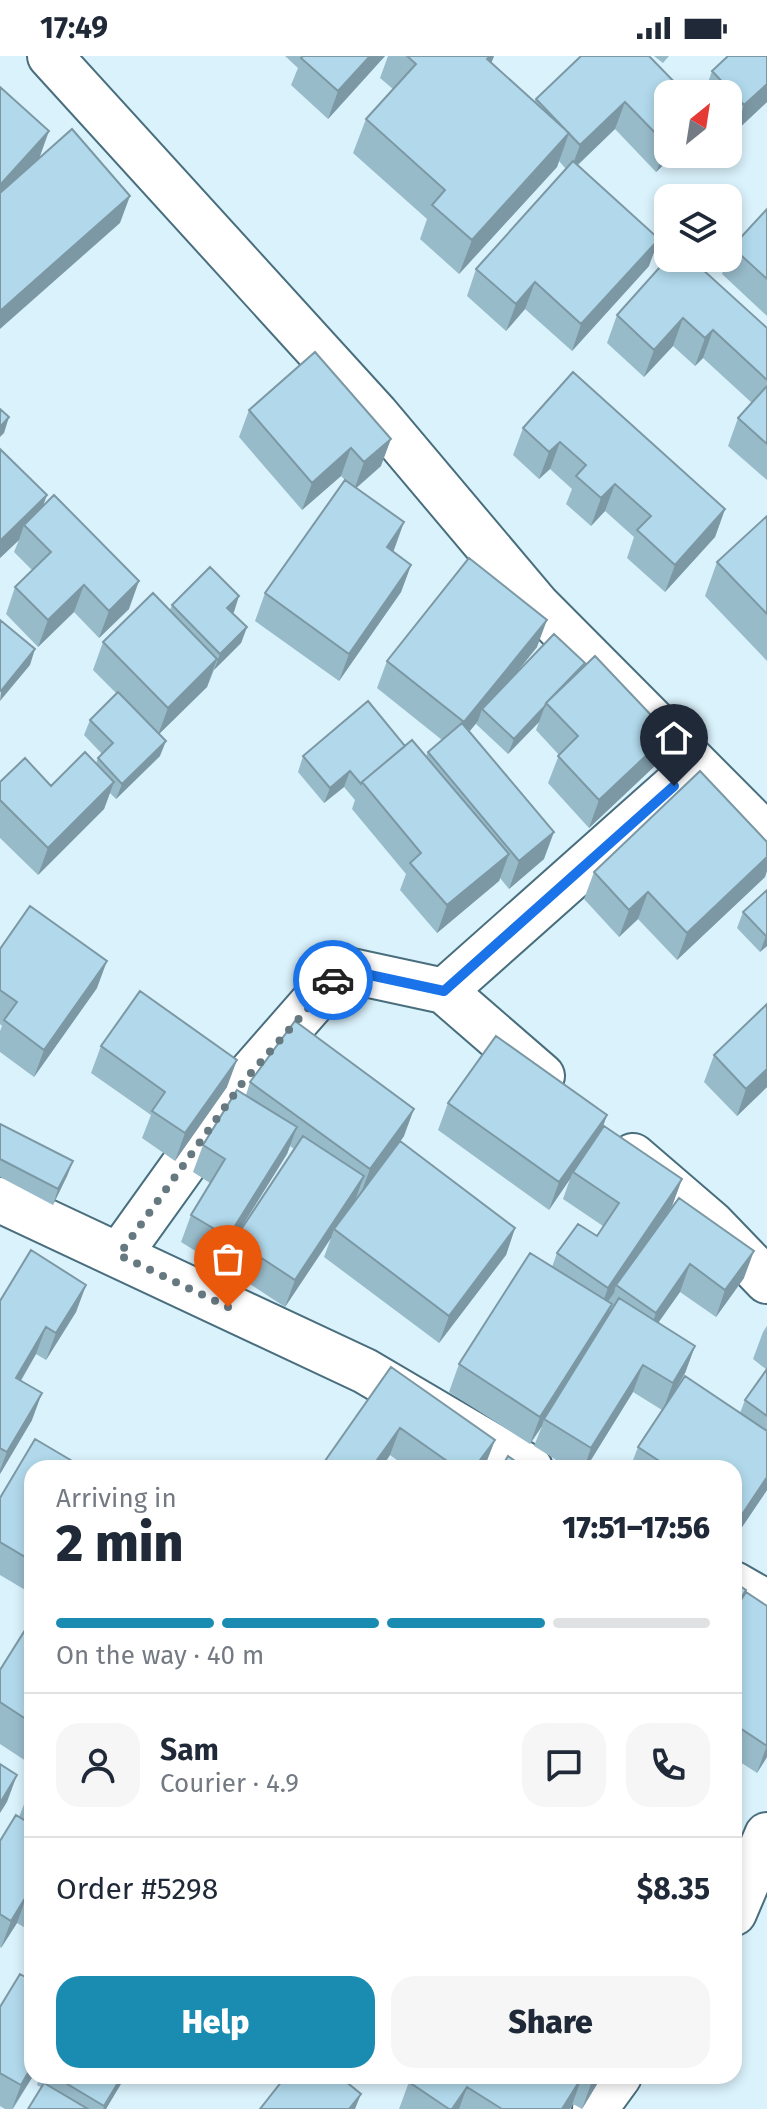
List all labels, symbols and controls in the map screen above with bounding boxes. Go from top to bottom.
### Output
text: 17:49 [40,10,108,46]
north arrow [654,80,742,168]
map controls [654,80,742,272]
button: layers [654,184,742,272]
pin [640,704,708,786]
icon: home [652,716,696,760]
courier [293,940,373,1020]
icon: car [311,958,355,1002]
pin [194,1225,262,1307]
icon: bag [206,1237,250,1281]
text: Arriving in [56,1483,177,1514]
text: 17:51–17:56 [562,1510,710,1546]
text: 2 min [56,1512,183,1575]
text: On the way · 40 m [56,1640,264,1671]
button: person [56,1723,140,1807]
button: chat [522,1723,606,1807]
button: phone [626,1723,710,1807]
text: Sam [160,1732,219,1768]
text: Courier · 4.9 [160,1768,299,1799]
text: Order #5298 [56,1871,218,1907]
text: $8.35 [637,1871,710,1907]
button: Help [56,1976,375,2068]
button: Share [391,1976,710,2068]

